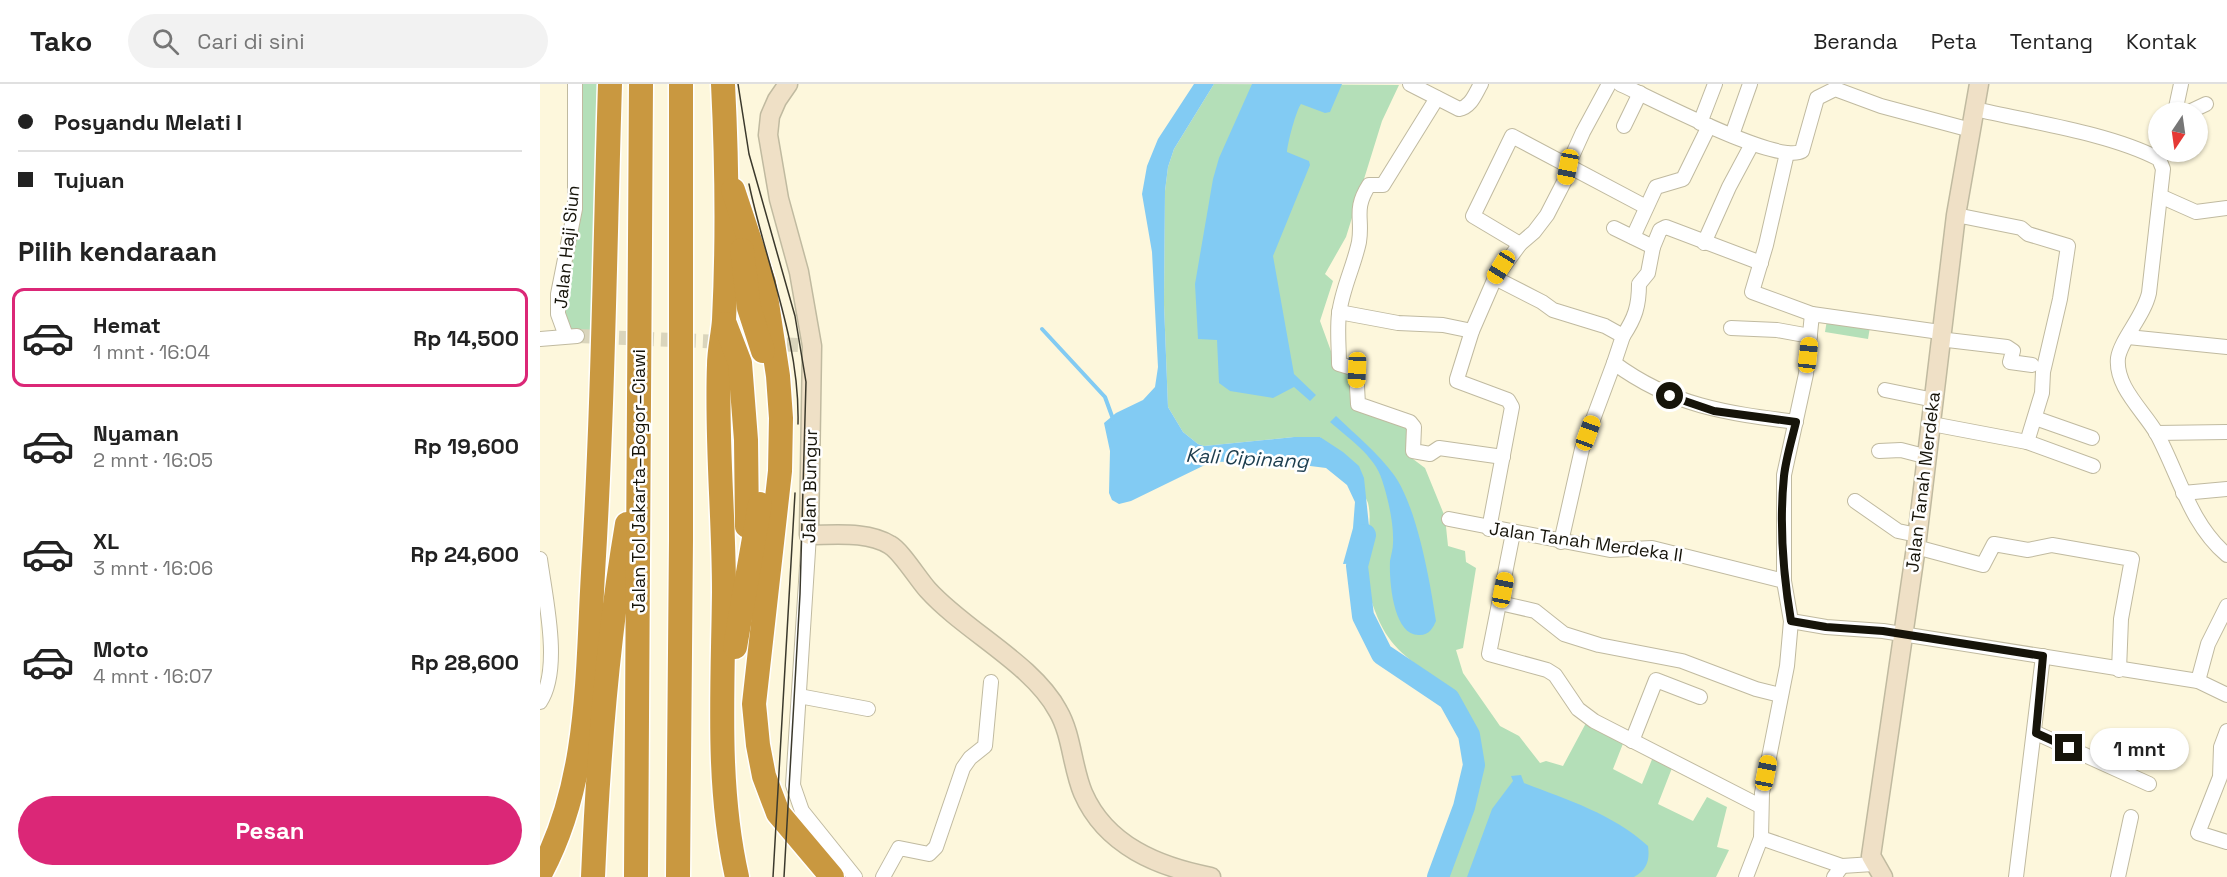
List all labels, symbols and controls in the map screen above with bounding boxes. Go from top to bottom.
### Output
search box [128,14,548,68]
text: Tako [30,23,92,59]
icon: search [149,25,182,58]
text: Cari di sini [197,27,305,55]
text: Beranda [1813,28,1898,55]
text: Peta [1931,28,1977,55]
text: Tentang [2010,28,2093,55]
text: Kontak [2126,28,2197,55]
north arrow [2148,102,2208,162]
map controls [2148,102,2208,162]
text: Posyandu Melati I [54,108,242,136]
car [1556,148,1580,186]
text: Tujuan [54,166,125,194]
street label: Jalan Haji Siun [549,184,584,310]
text: Pilih kendaraan [18,234,217,269]
car [1484,247,1518,287]
icon: car [21,311,75,365]
text: Hemat [93,311,161,339]
text: Rp 14,500 [413,324,519,352]
car [1797,336,1819,374]
text: 1 mnt · 16:04 [93,339,210,365]
street label: Jalan Tol Jakarta–Bogor–Ciawi [627,349,650,613]
car [1347,352,1367,388]
route start [1656,382,1683,409]
street label: Jalan Tanah Merdeka [1900,390,1945,574]
car [1573,413,1603,453]
icon: car [21,419,75,473]
text: Nyaman [93,419,179,447]
street label: Jalan Bungur [797,428,822,543]
text: Rp 19,600 [414,432,519,460]
water label: Kali Cipinang [1185,442,1310,474]
text: 2 mnt · 16:05 [93,447,213,473]
street label: Jalan Tanah Merdeka II [1488,517,1684,566]
icon: car [21,527,75,581]
text: XL [93,527,119,555]
text: Rp 24,600 [410,540,519,568]
text: 3 mnt · 16:06 [93,555,213,581]
car [1491,571,1515,609]
icon: car [21,635,75,689]
text: Moto [93,635,149,663]
text: Rp 28,600 [411,648,519,676]
text: 4 mnt · 16:07 [93,663,212,689]
callout: 1 mnt [2090,727,2189,769]
route end [2055,734,2082,761]
text: 1 mnt [2113,736,2166,762]
car [1754,754,1778,792]
button: Pesan [18,796,522,865]

